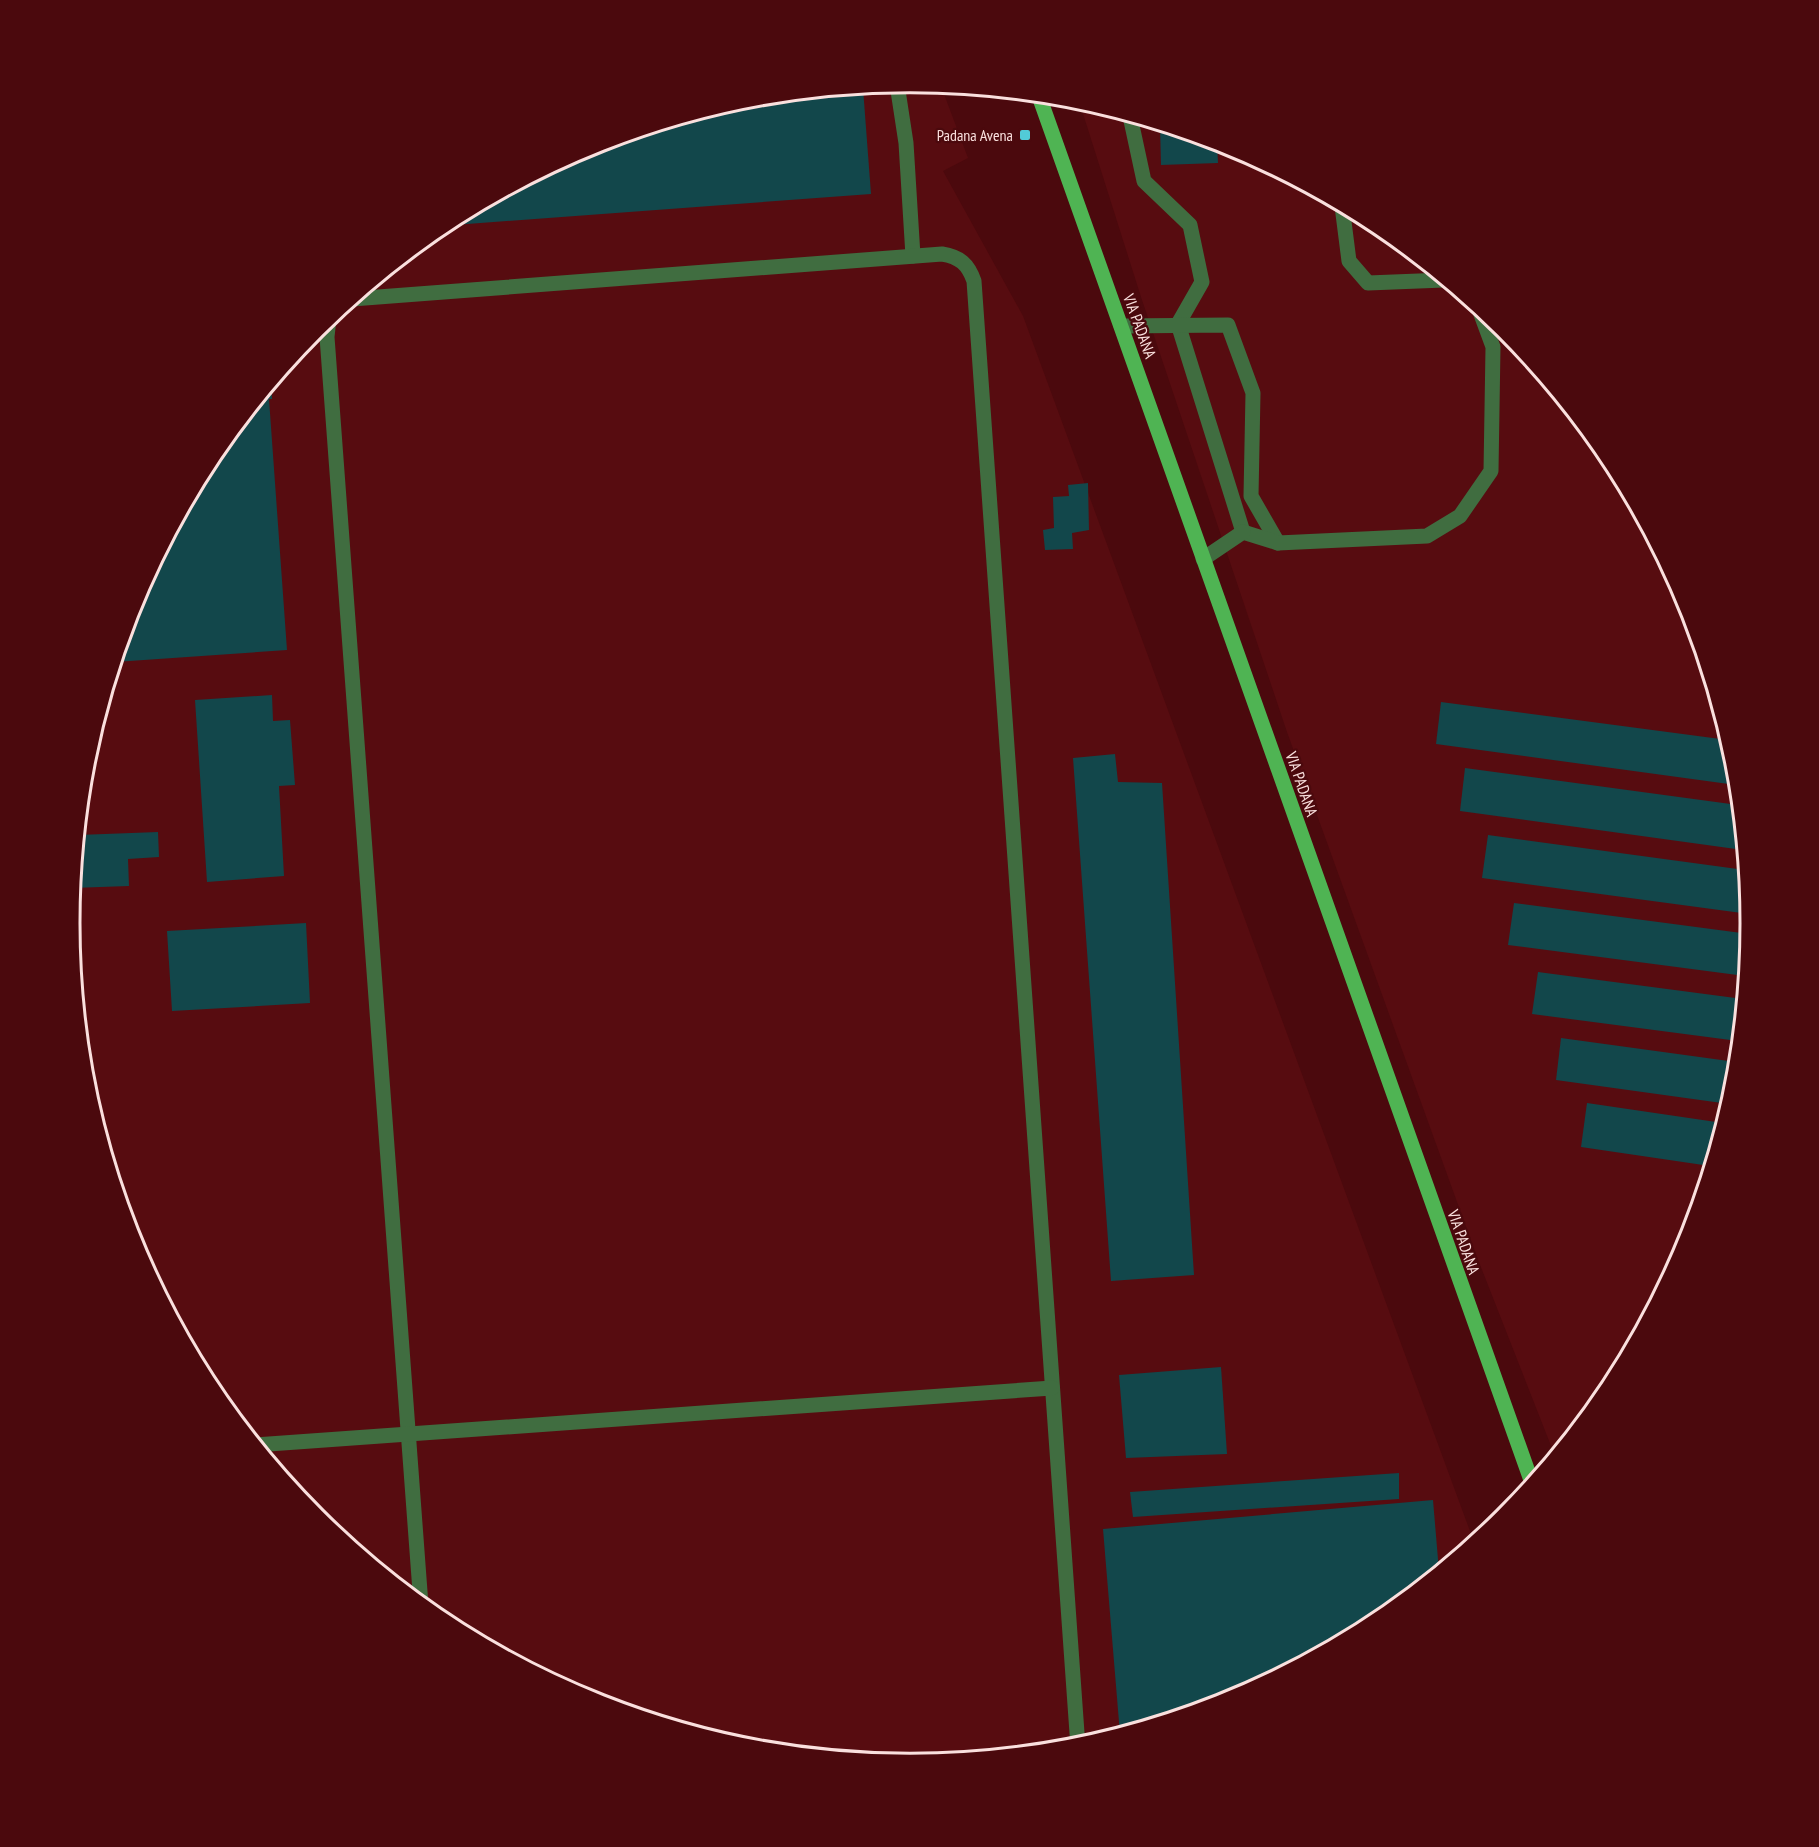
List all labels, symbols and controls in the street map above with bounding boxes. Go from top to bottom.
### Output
place label: Padana Avena [937,125,1013,145]
marker: Padana Avena [1018,128,1032,142]
street label: VIA PADANA [1119,290,1161,361]
street label: VIA PADANA [1281,748,1323,819]
street label: VIA PADANA [1443,1206,1485,1277]

